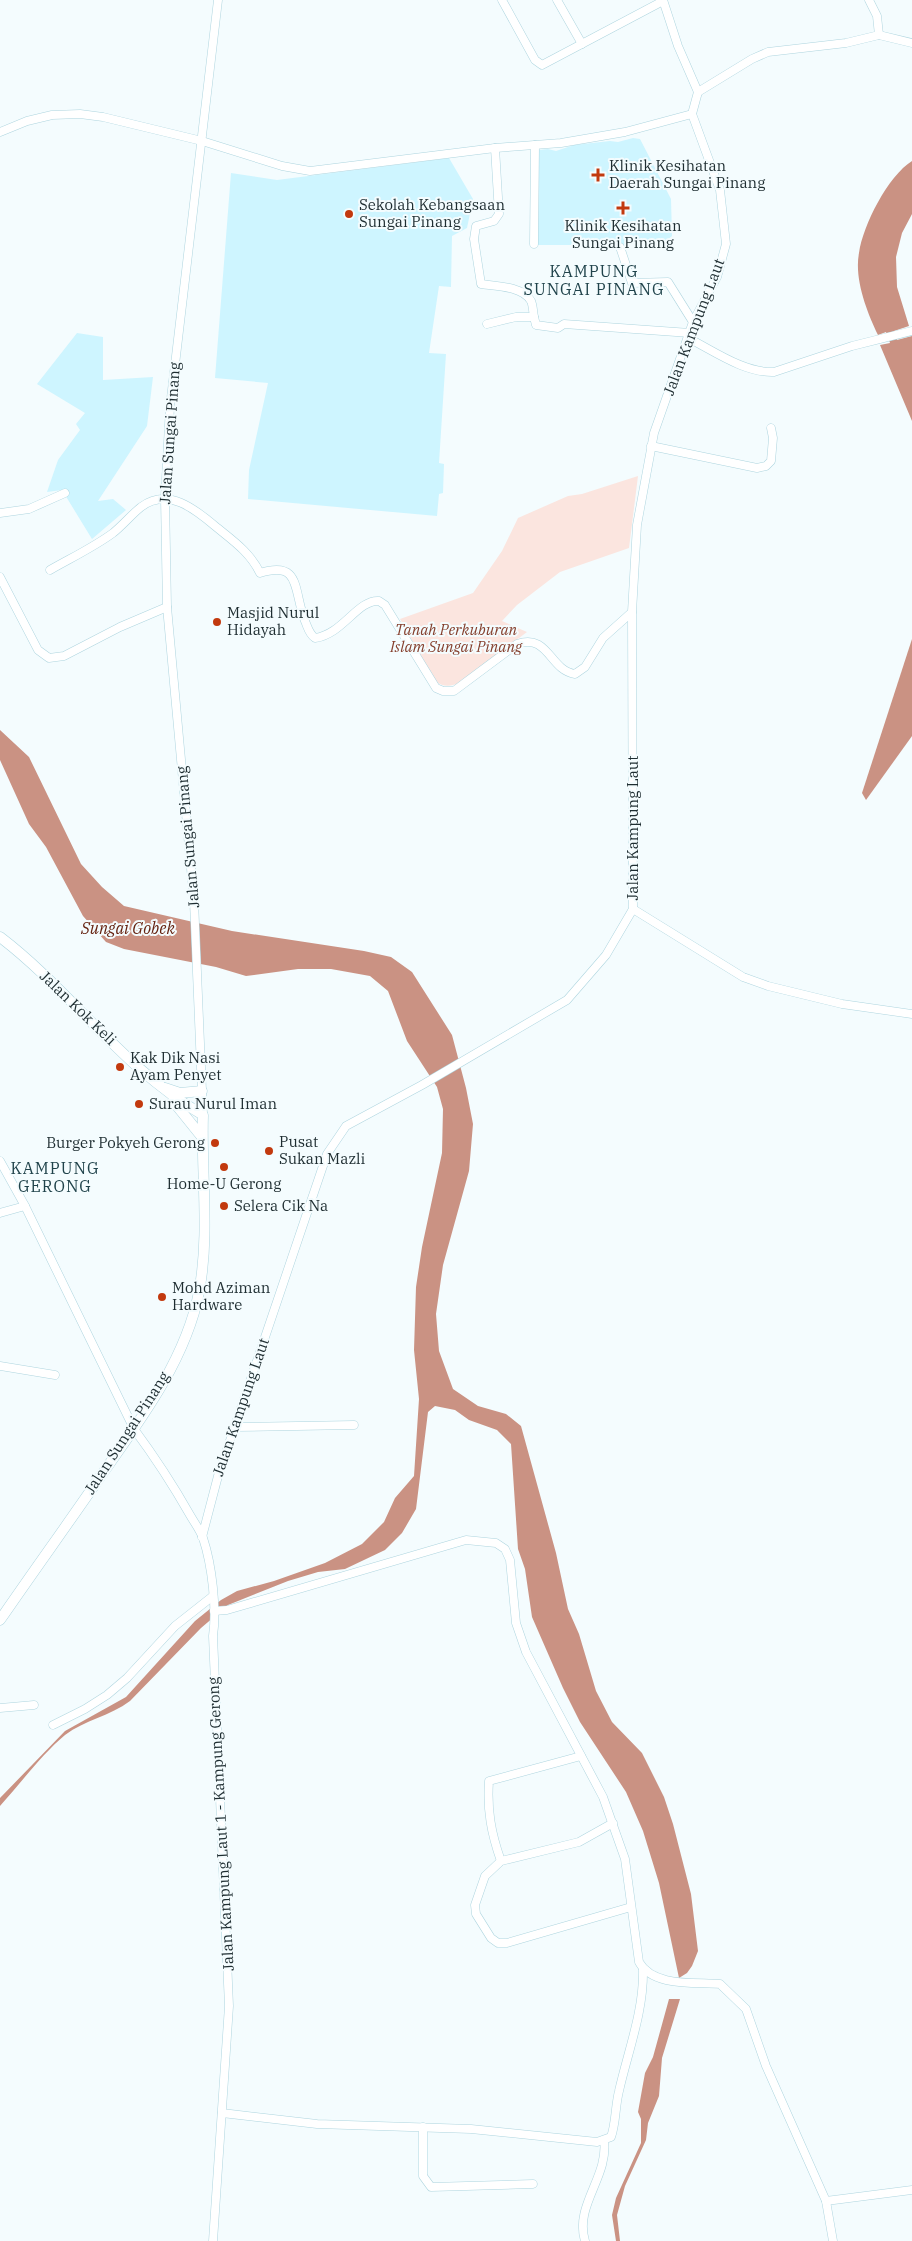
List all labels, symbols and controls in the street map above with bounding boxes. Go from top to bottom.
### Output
place label: Klinik Kesihatan Daerah Sungai Pinang [609,156,765,192]
marker: Klinik Kesihatan Daerah Sungai Pinang [591,168,605,182]
place label: Sekolah Kebangsaan Sungai Pinang [359,195,505,231]
marker: Klinik Kesihatan Sungai Pinang [616,201,630,215]
marker: Sekolah Kebangsaan Sungai Pinang [343,208,355,220]
place label: Klinik Kesihatan Sungai Pinang [564,216,682,252]
street label: Jalan Kampung Laut [659,256,728,398]
district label: KAMPUNG SUNGAI PINANG [523,261,665,299]
street label: Jalan Sungai Pinang [155,361,184,505]
place label: Masjid Nurul Hidayah [227,603,319,639]
marker: Masjid Nurul Hidayah [211,616,223,628]
park label: Tanah Perkuburan Islam Sungai Pinang [389,620,523,656]
street label: Jalan Kampung Laut [623,756,642,900]
street label: Jalan Sungai Pinang [172,765,203,909]
water label: Sungai Gobek [80,918,175,938]
street label: Jalan Kok Keli [36,966,121,1049]
place label: Kak Dik Nasi Ayam Penyet [130,1048,222,1084]
marker: Kak Dik Nasi Ayam Penyet [114,1061,126,1073]
place label: Surau Nurul Iman [149,1094,277,1113]
marker: Surau Nurul Iman [133,1098,145,1110]
place label: Pusat Sukan Mazli [279,1132,366,1168]
place label: Burger Pokyeh Gerong [46,1133,205,1152]
marker: Burger Pokyeh Gerong [209,1137,221,1149]
marker: Pusat Sukan Mazli [263,1145,275,1157]
district label: KAMPUNG GERONG [11,1158,99,1196]
marker: Home-U Gerong [218,1161,230,1173]
place label: Home-U Gerong [167,1174,281,1193]
place label: Selera Cik Na [234,1196,328,1215]
marker: Selera Cik Na [218,1200,230,1212]
place label: Mohd Aziman Hardware [172,1278,271,1314]
marker: Mohd Aziman Hardware [156,1291,168,1303]
street label: Jalan Kampung Laut [208,1335,273,1478]
street label: Jalan Sungai Pinang [80,1368,173,1498]
street label: Jalan Kampung Laut 1 - Kampung Gerong [203,1676,238,1972]

